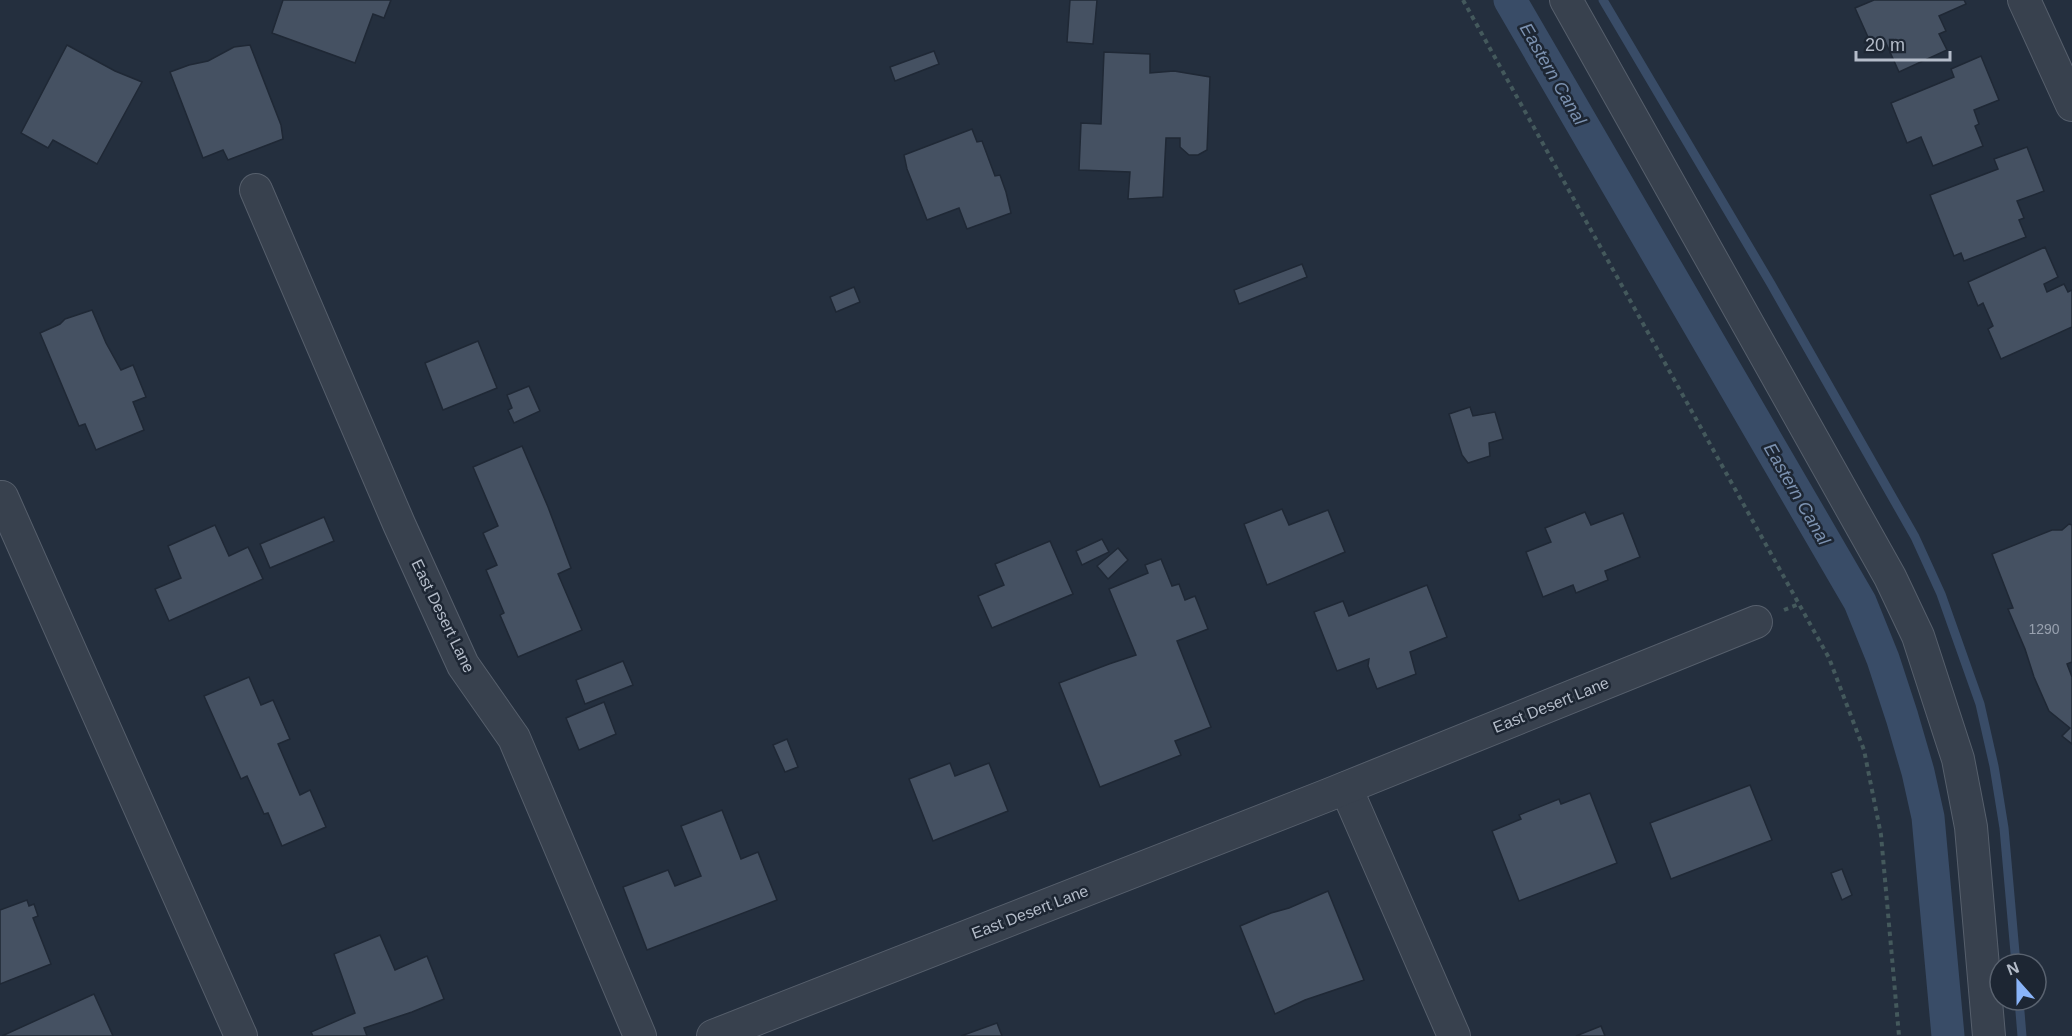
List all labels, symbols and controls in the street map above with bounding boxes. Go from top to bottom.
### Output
water label: Eastern Canal [1516,20,1591,129]
scale bar [1856,24,1950,62]
text: 20 m [1865,35,1905,55]
water label: Eastern Canal [1760,440,1835,549]
street label: East Desert Lane [408,557,478,675]
house number: 1290 [2028,621,2060,637]
street label: East Desert Lane [1491,674,1612,736]
street label: East Desert Lane [969,882,1091,942]
north arrow [1988,952,2048,1012]
text: N [2004,958,2021,978]

